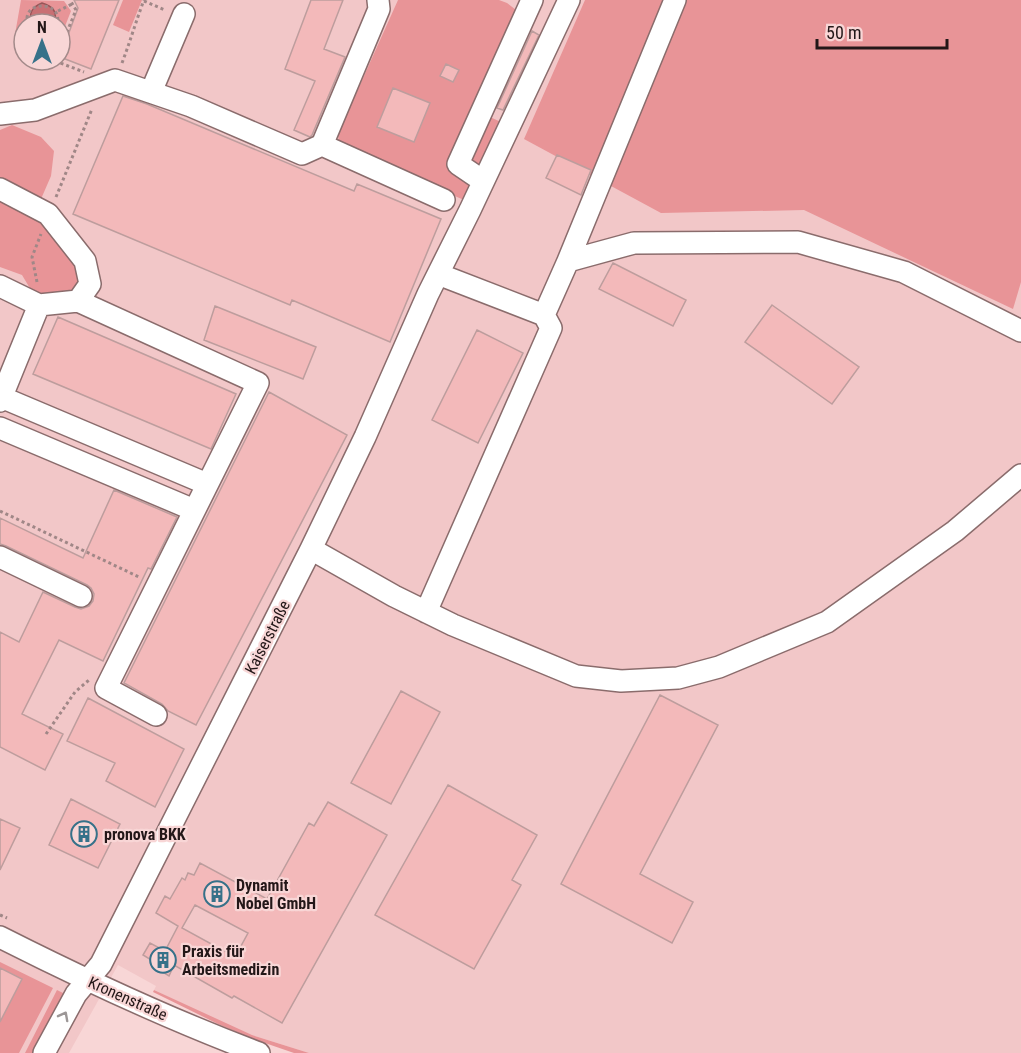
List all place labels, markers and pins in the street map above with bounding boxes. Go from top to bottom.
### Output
building icon: pronova BKK [69,819,99,849]
place label: pronova BKK [104,825,186,844]
place label: Dynamit Nobel GmbH [236,876,316,913]
building icon: Dynamit Nobel GmbH [202,879,232,909]
place label: Praxis für Arbeitsmedizin [182,942,279,979]
building icon: Praxis für Arbeitsmedizin [148,945,178,975]

